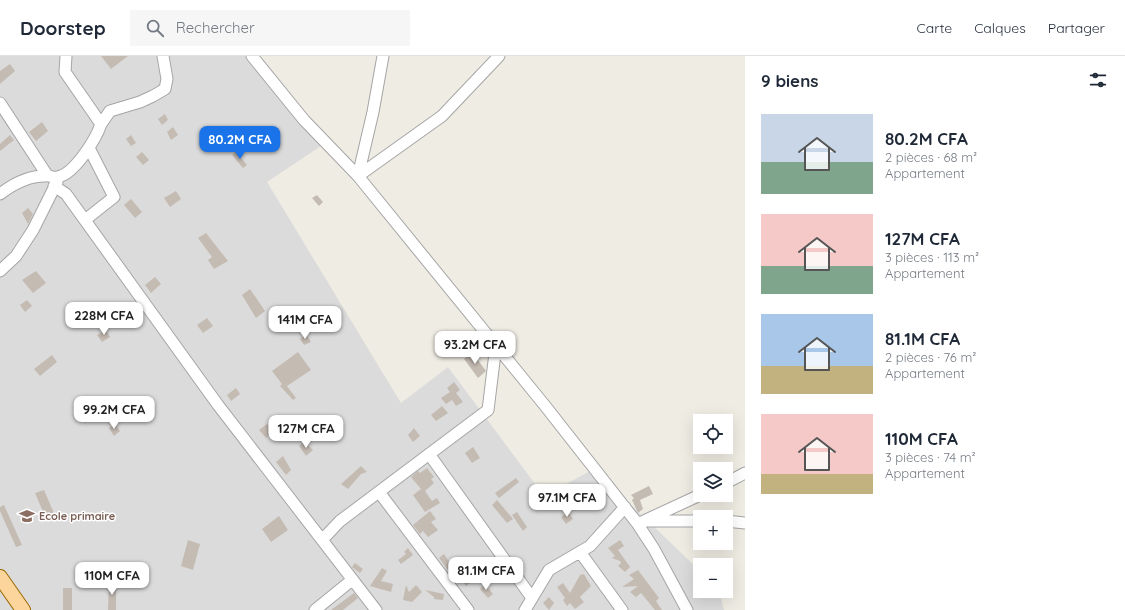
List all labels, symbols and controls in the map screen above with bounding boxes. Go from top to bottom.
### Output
search box [130,10,410,46]
text: Doorstep [20,16,106,40]
icon: search [144,17,166,39]
text: Rechercher [176,18,255,37]
text: Carte [917,19,952,37]
text: Calques [974,19,1026,37]
text: Partager [1048,19,1105,37]
icon: filters [1087,69,1109,91]
text: 9 biens [761,70,818,91]
pin: 80.2M CFA [194,126,286,160]
text: 80.2M CFA [885,128,968,149]
icon: home [793,130,841,178]
text: 80.2M CFA [208,131,272,147]
text: 2 pièces · 68 m² [885,149,977,165]
text: Appartement [885,165,965,181]
text: 127M CFA [885,228,960,249]
icon: home [793,230,841,278]
text: 3 pièces · 113 m² [885,249,979,265]
text: Appartement [885,265,965,281]
pin: 228M CFA [63,302,145,336]
pin: 141M CFA [264,306,346,340]
text: 228M CFA [74,307,134,323]
text: 141M CFA [277,311,333,327]
text: 81.1M CFA [885,328,960,349]
icon: home [793,330,841,378]
pin: 93.2M CFA [429,331,521,365]
text: 93.2M CFA [444,336,506,352]
text: 2 pièces · 76 m² [885,349,976,365]
text: Appartement [885,365,965,381]
pin: 99.2M CFA [68,396,160,430]
text: 99.2M CFA [83,401,145,417]
map controls [693,414,733,598]
button: locate [693,414,733,454]
pin: 127M CFA [265,415,347,449]
text: 127M CFA [277,420,335,436]
text: 110M CFA [885,428,958,449]
icon: home [793,430,841,478]
text: 3 pièces · 74 m² [885,449,976,465]
button: layers [693,462,733,502]
text: Appartement [885,465,965,481]
pin: 97.1M CFA [521,484,613,518]
text: 97.1M CFA [538,489,596,505]
school or university icon: Ecole primaire [18,507,36,525]
place label: Ecole primaire [39,509,116,523]
button: + [693,510,733,550]
pin: 81.1M CFA [440,557,532,591]
button: − [693,558,733,598]
pin: 110M CFA [71,562,153,596]
text: 81.1M CFA [457,562,515,578]
text: 110M CFA [84,567,140,583]

